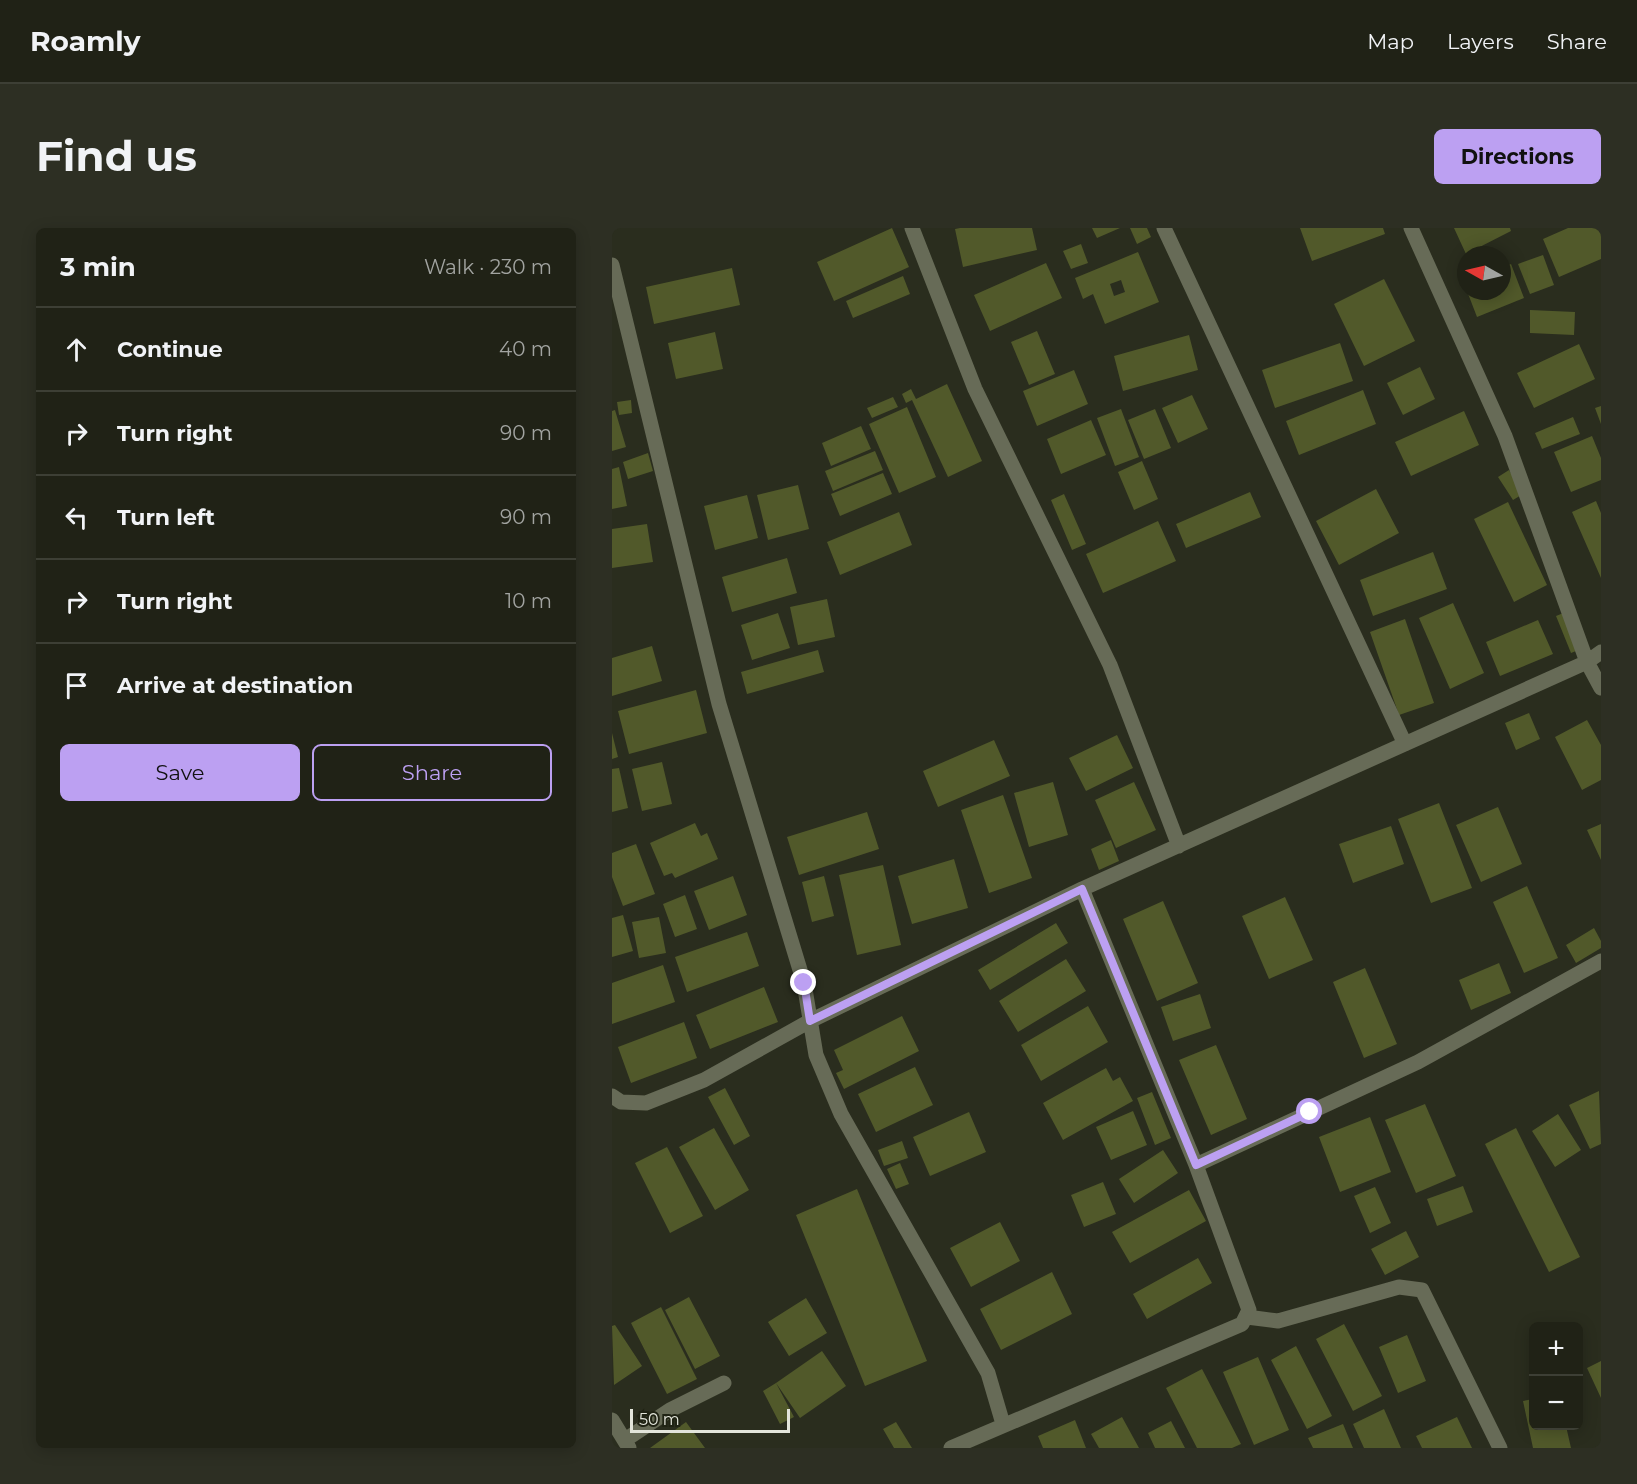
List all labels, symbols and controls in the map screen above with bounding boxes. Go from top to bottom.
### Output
text: Roamly [30,24,140,58]
text: Map [1367,29,1414,54]
text: Layers [1447,29,1514,54]
text: Share [1547,29,1607,54]
button: Directions [1434,129,1601,184]
text: Find us [36,130,197,182]
north arrow [1457,246,1511,300]
text: 3 min [60,251,136,283]
text: Walk · 230 m [424,255,552,279]
icon: ahead [60,333,93,366]
text: Continue [117,336,223,363]
text: 40 m [499,337,552,361]
icon: right [60,417,93,450]
text: Turn right [117,420,232,447]
text: 90 m [500,421,552,445]
icon: left [60,501,93,534]
text: Turn left [117,504,215,531]
text: 90 m [500,505,552,529]
icon: right [60,585,93,618]
text: Turn right [117,588,232,615]
text: 10 m [505,589,552,613]
icon: arrive [60,669,93,702]
text: Arrive at destination [117,672,353,699]
button: Save [60,744,300,801]
button: Share [312,744,552,801]
route end [790,969,816,995]
route start [1296,1098,1322,1124]
map controls [1529,1322,1583,1430]
button: + [1529,1322,1583,1376]
button: − [1529,1376,1583,1430]
scale bar [630,1406,790,1434]
text: 50 m [639,1410,680,1429]

